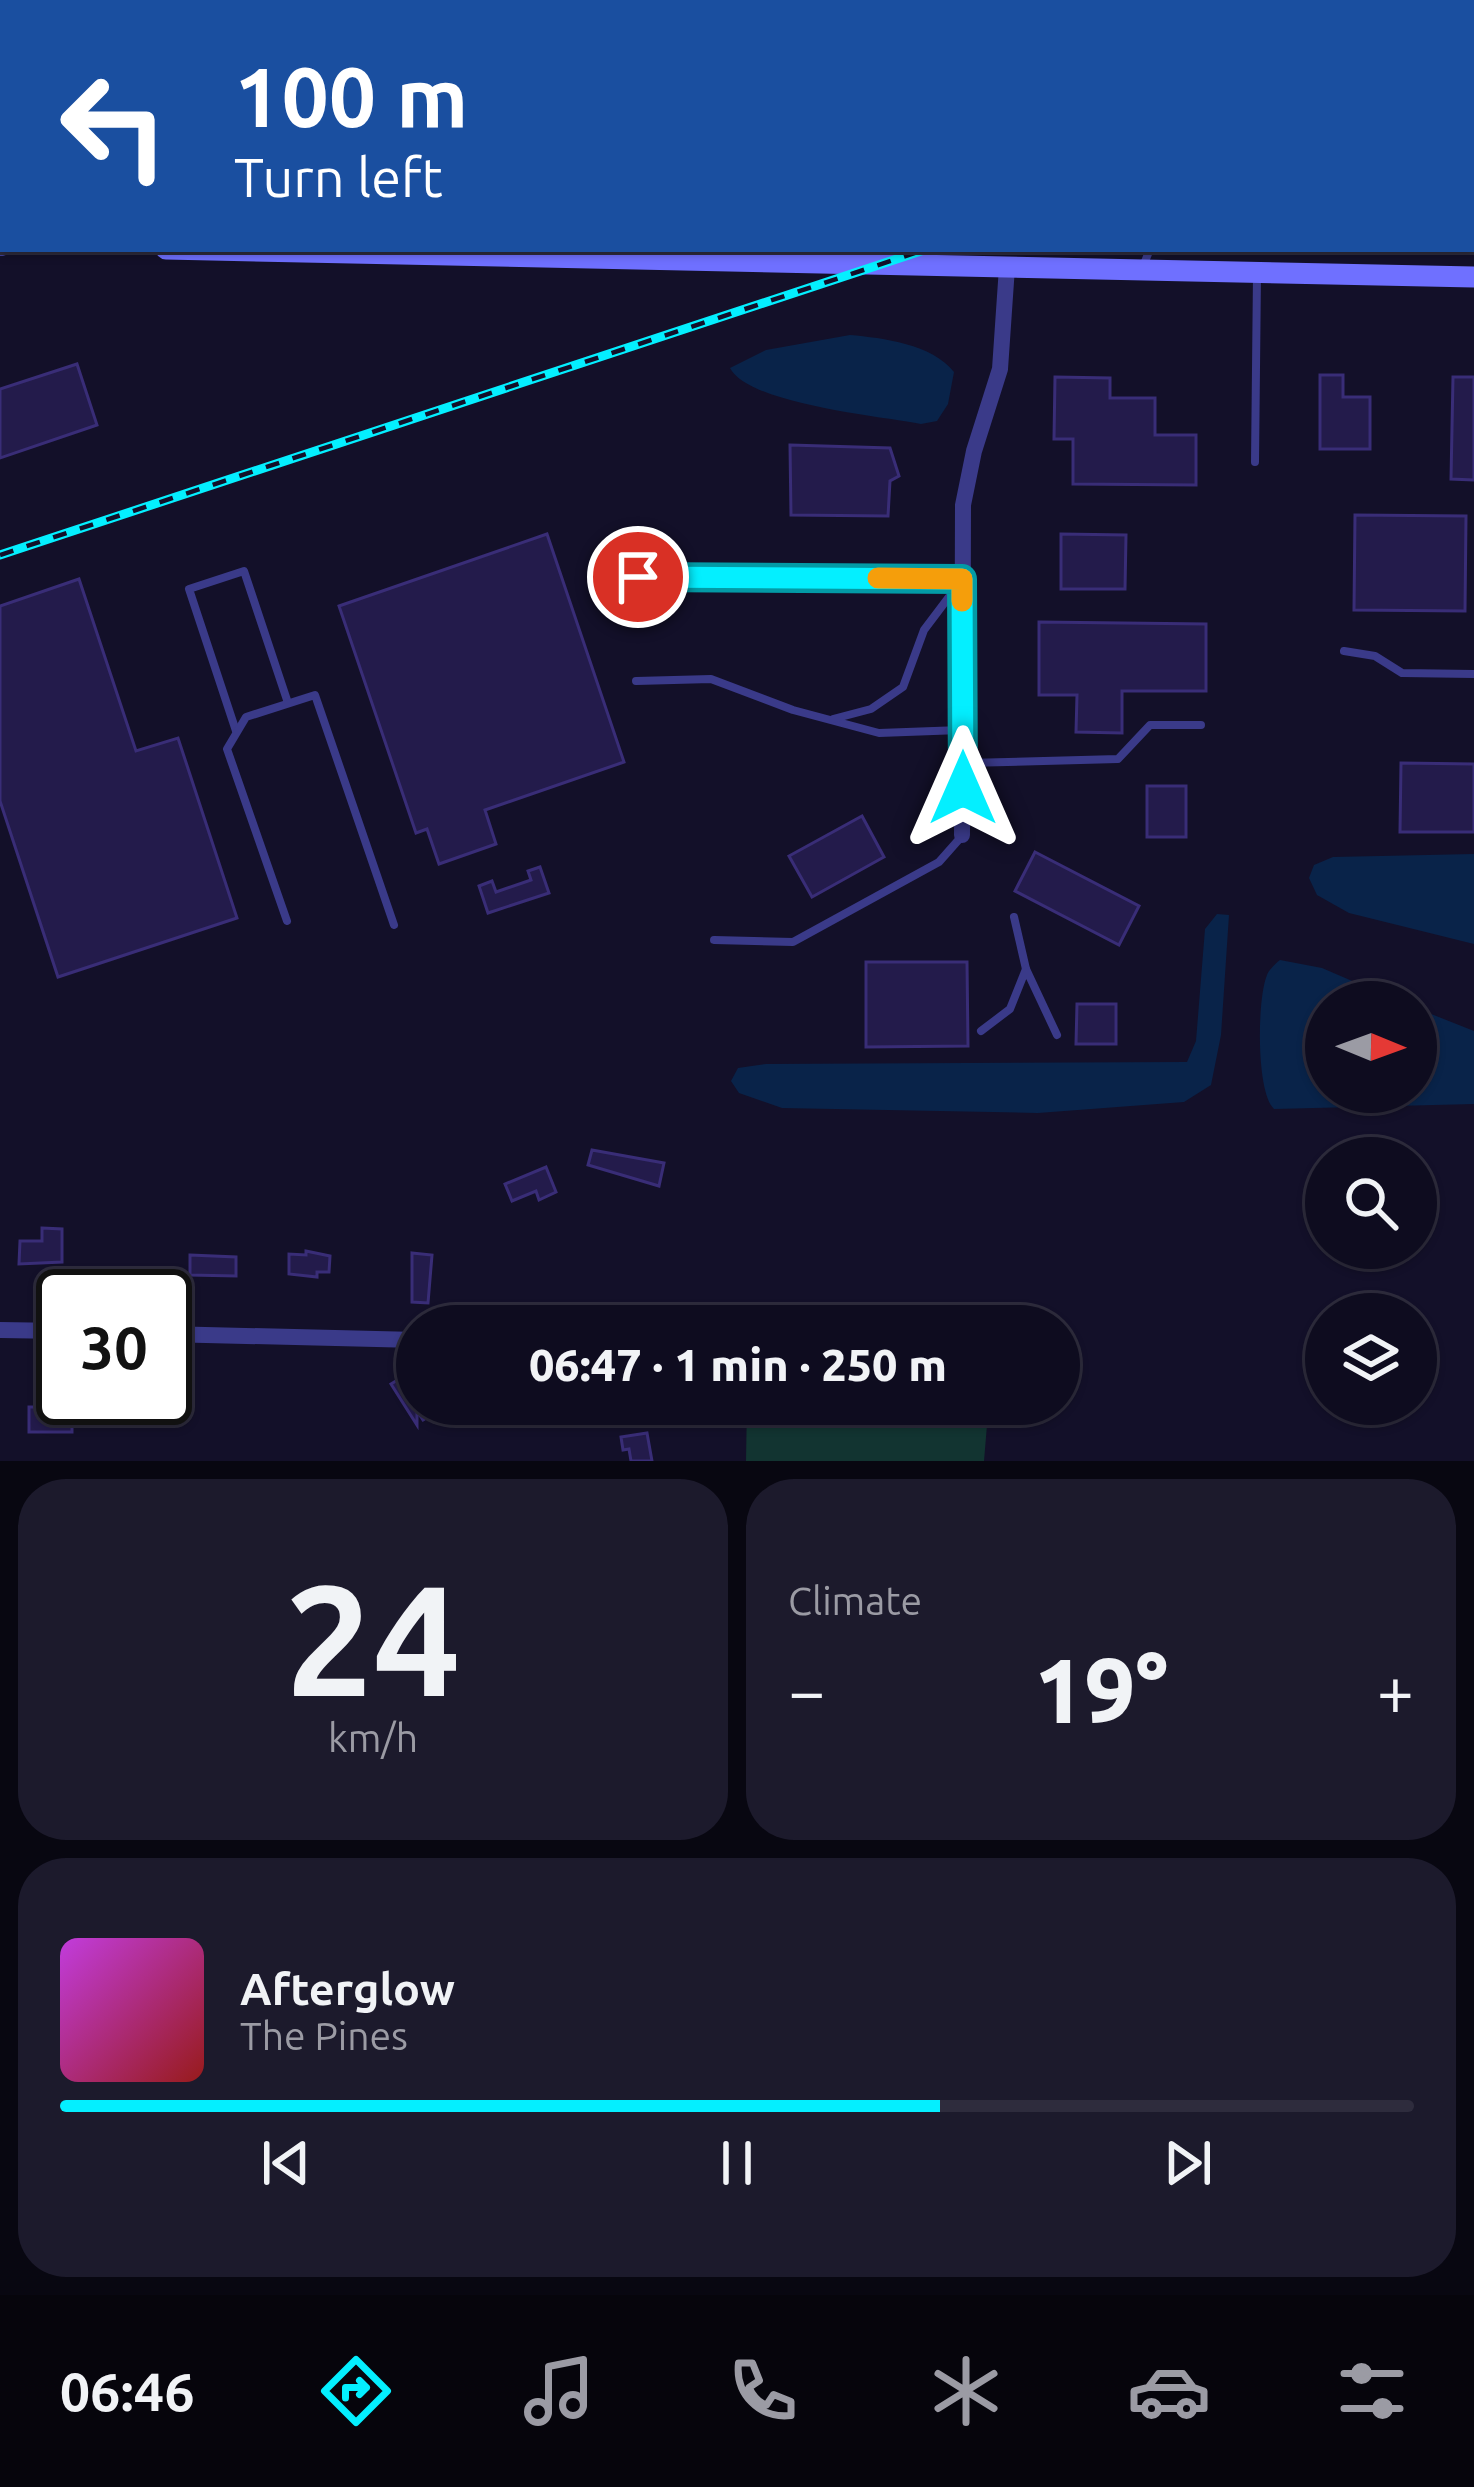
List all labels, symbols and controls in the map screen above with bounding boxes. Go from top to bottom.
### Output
icon: left [36,48,192,204]
text: 100 m [234,49,468,143]
text: Turn left [234,147,443,207]
pin [587,526,689,628]
icon: arrive [605,544,671,610]
position arrow [900,725,1026,851]
north arrow [1305,981,1437,1113]
map controls [1305,981,1437,1425]
button: search [1305,1137,1437,1269]
speed limit sign: 30 [36,1269,192,1425]
button: layers [1305,1293,1437,1425]
text: 06:47 · 1 min · 250 m [529,1339,947,1390]
text: 24 [285,1551,461,1725]
text: Climate [788,1579,922,1622]
text: 19° [1034,1639,1168,1740]
text: − [788,1653,825,1727]
text: + [1377,1653,1414,1727]
text: km/h [328,1716,418,1759]
text: Afterglow [240,1963,455,2014]
text: The Pines [240,2014,408,2057]
icon: previous [253,2130,319,2196]
icon: pause [704,2130,770,2196]
icon: next [1155,2130,1221,2196]
icon: directions [314,2349,398,2433]
icon: music [517,2349,601,2433]
icon: phone [721,2349,805,2433]
icon: climate [924,2349,1008,2433]
icon: car [1127,2349,1211,2433]
icon: filters [1330,2349,1414,2433]
text: 06:46 [60,2361,195,2421]

